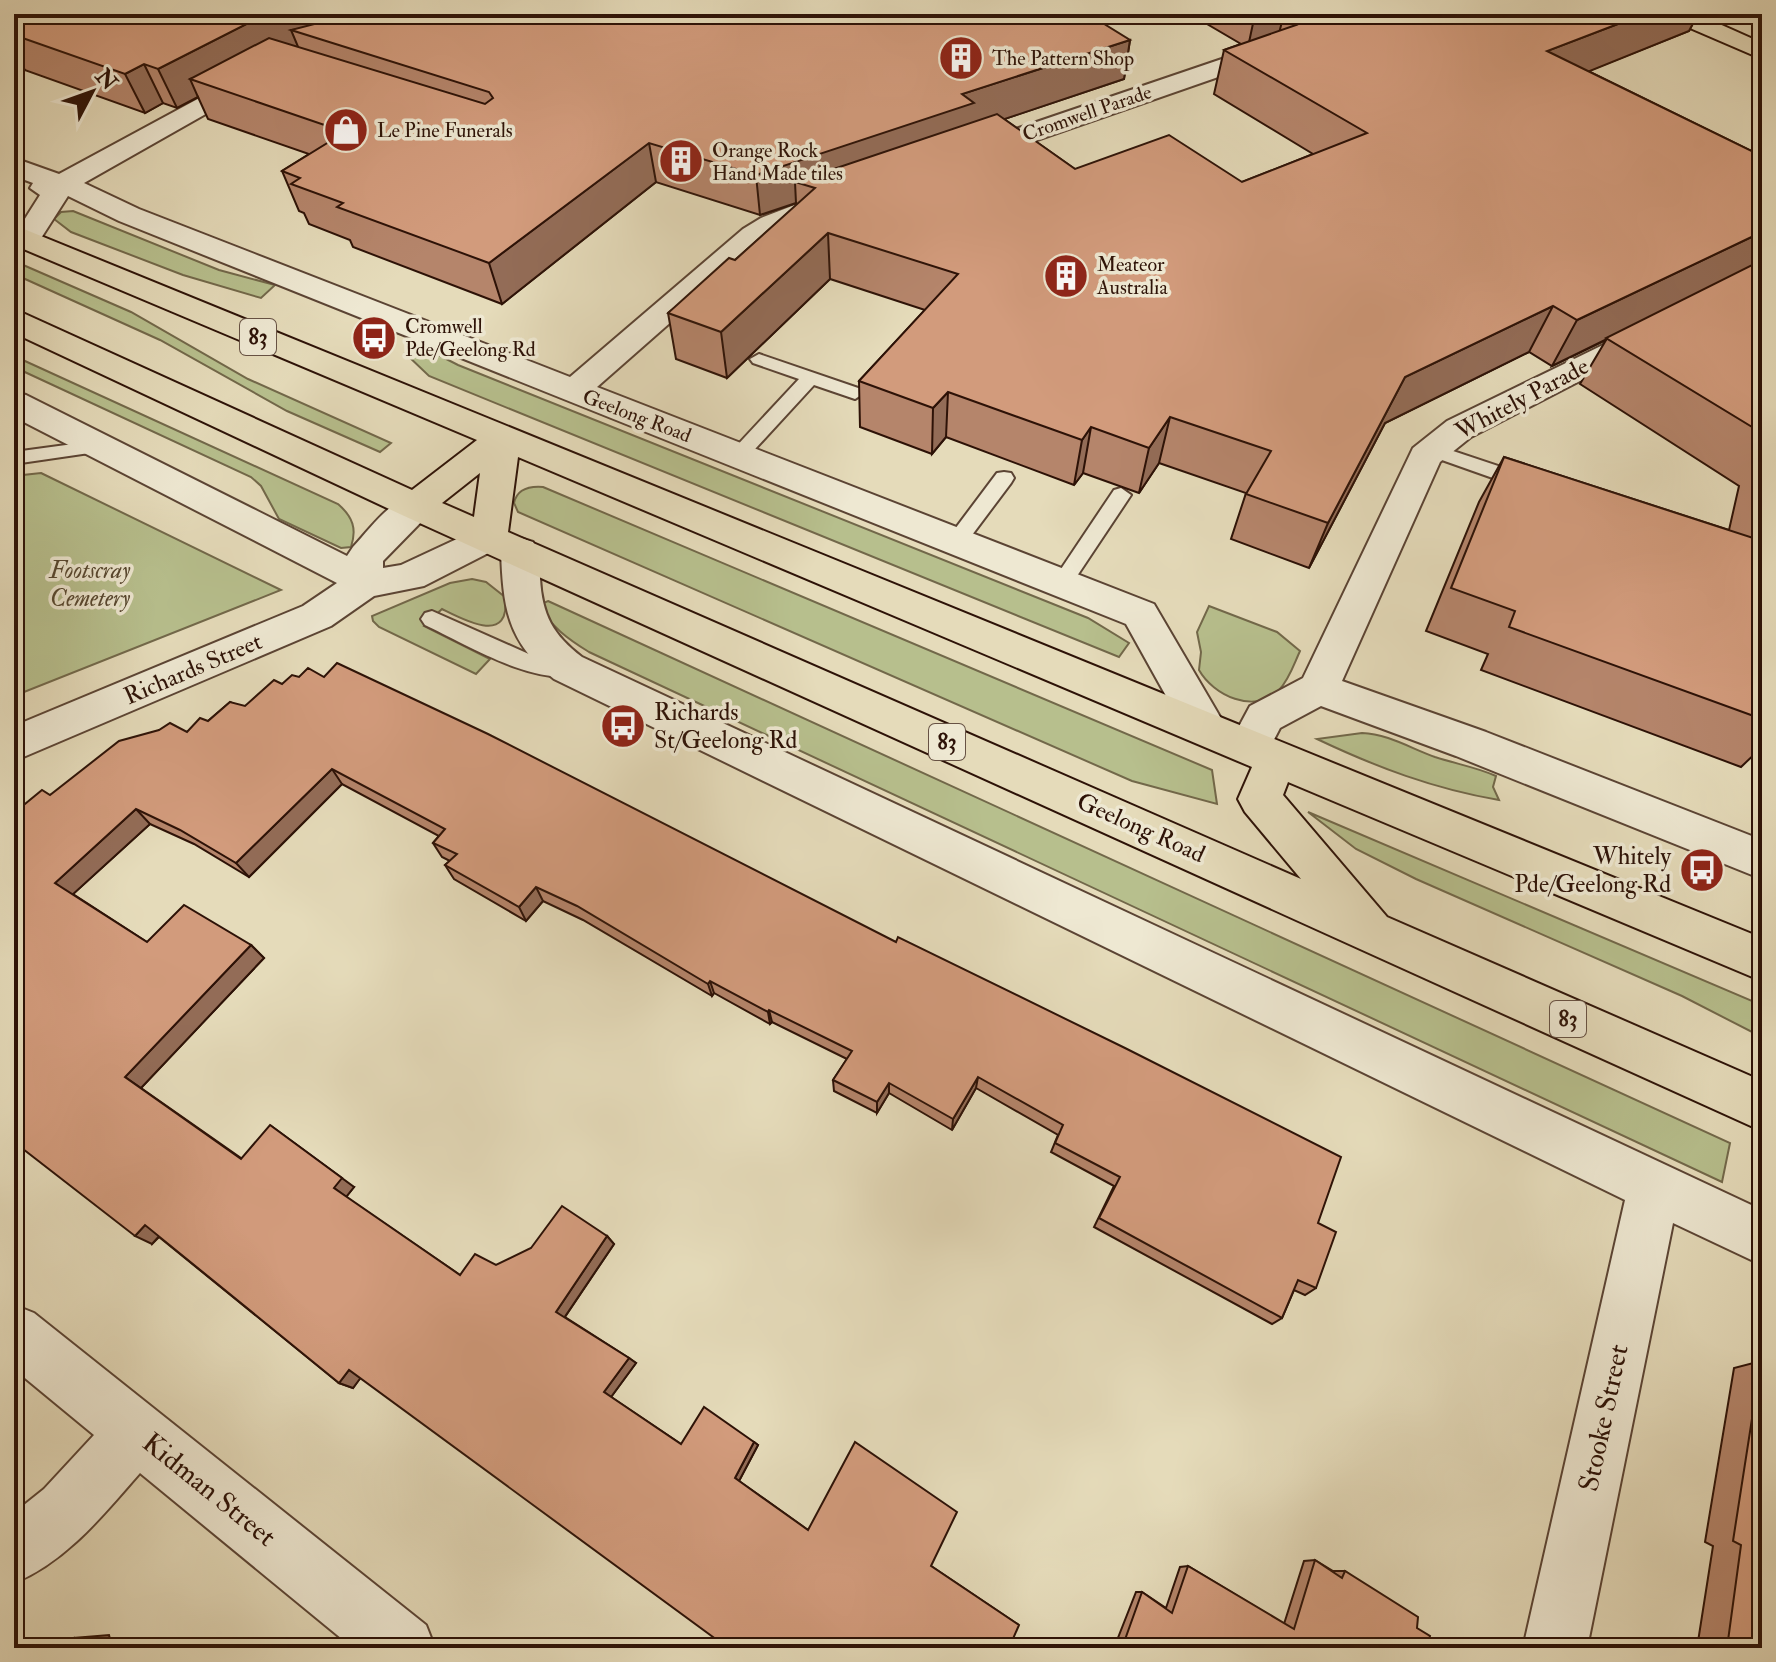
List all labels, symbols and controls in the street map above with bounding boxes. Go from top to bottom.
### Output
building icon: The Pattern Shop [937,34,985,82]
place label: The Pattern Shop [992,46,1134,72]
north arrow [52,52,132,132]
text: N [89,62,124,96]
street label: Cromwell Parade [1019,79,1155,147]
shop icon: Le Pine Funerals [322,106,370,154]
place label: Le Pine Funerals [377,118,513,143]
building icon: Orange Rock Hand Made tiles [657,137,705,185]
place label: Orange Rock Hand Made tiles [712,138,843,186]
building icon: Meateor Australia [1042,252,1090,300]
place label: Meateor Australia [1096,252,1168,300]
bus stop icon: Cromwell Pde/Geelong Rd [350,314,398,362]
place label: Cromwell Pde/Geelong Rd [405,314,536,362]
road number: 83 [240,319,276,355]
street label: Whitely Parade [1449,351,1594,448]
street label: Geelong Road [579,384,695,448]
park label: Footscray Cemetery [49,555,131,614]
street label: Richards Street [119,626,267,712]
place label: Richards St/Geelong Rd [654,697,797,756]
bus stop icon: Richards St/Geelong Rd [599,702,647,750]
road number: 83 [929,724,965,760]
street label: Geelong Road [1072,786,1210,870]
place label: Whitely Pde/Geelong Rd [1514,841,1671,900]
bus stop icon: Whitely Pde/Geelong Rd [1678,846,1726,894]
road number: 83 [1550,1001,1586,1037]
street label: Stooke Street [1571,1341,1637,1495]
street label: Kidman Street [135,1426,283,1554]

